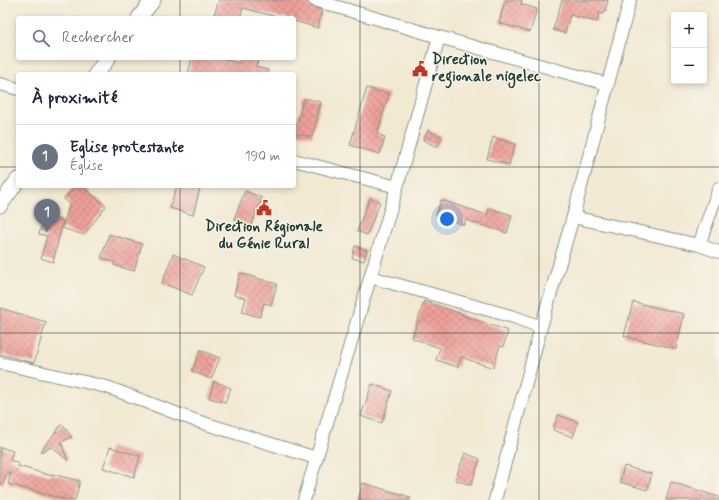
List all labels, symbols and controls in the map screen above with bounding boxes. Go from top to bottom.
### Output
map controls [671,12,707,84]
button: + [671,12,707,48]
search box [16,16,296,60]
icon: search [30,27,52,49]
text: Rechercher [62,28,135,48]
button: − [671,48,707,84]
place label: Direction regionale nigelec [432,50,541,89]
public building icon: Direction regionale nigelec [411,60,429,78]
text: À proximité [32,87,117,109]
text: Eglise protestante [70,138,184,158]
text: 1 [42,148,48,165]
text: 190 m [245,148,280,165]
text: Église [70,158,103,175]
pin: 1 [34,199,60,232]
public building icon: Direction Régionale du Génie Rural [255,199,273,217]
your location [437,209,457,229]
place label: Direction Régionale du Génie Rural [205,217,324,254]

